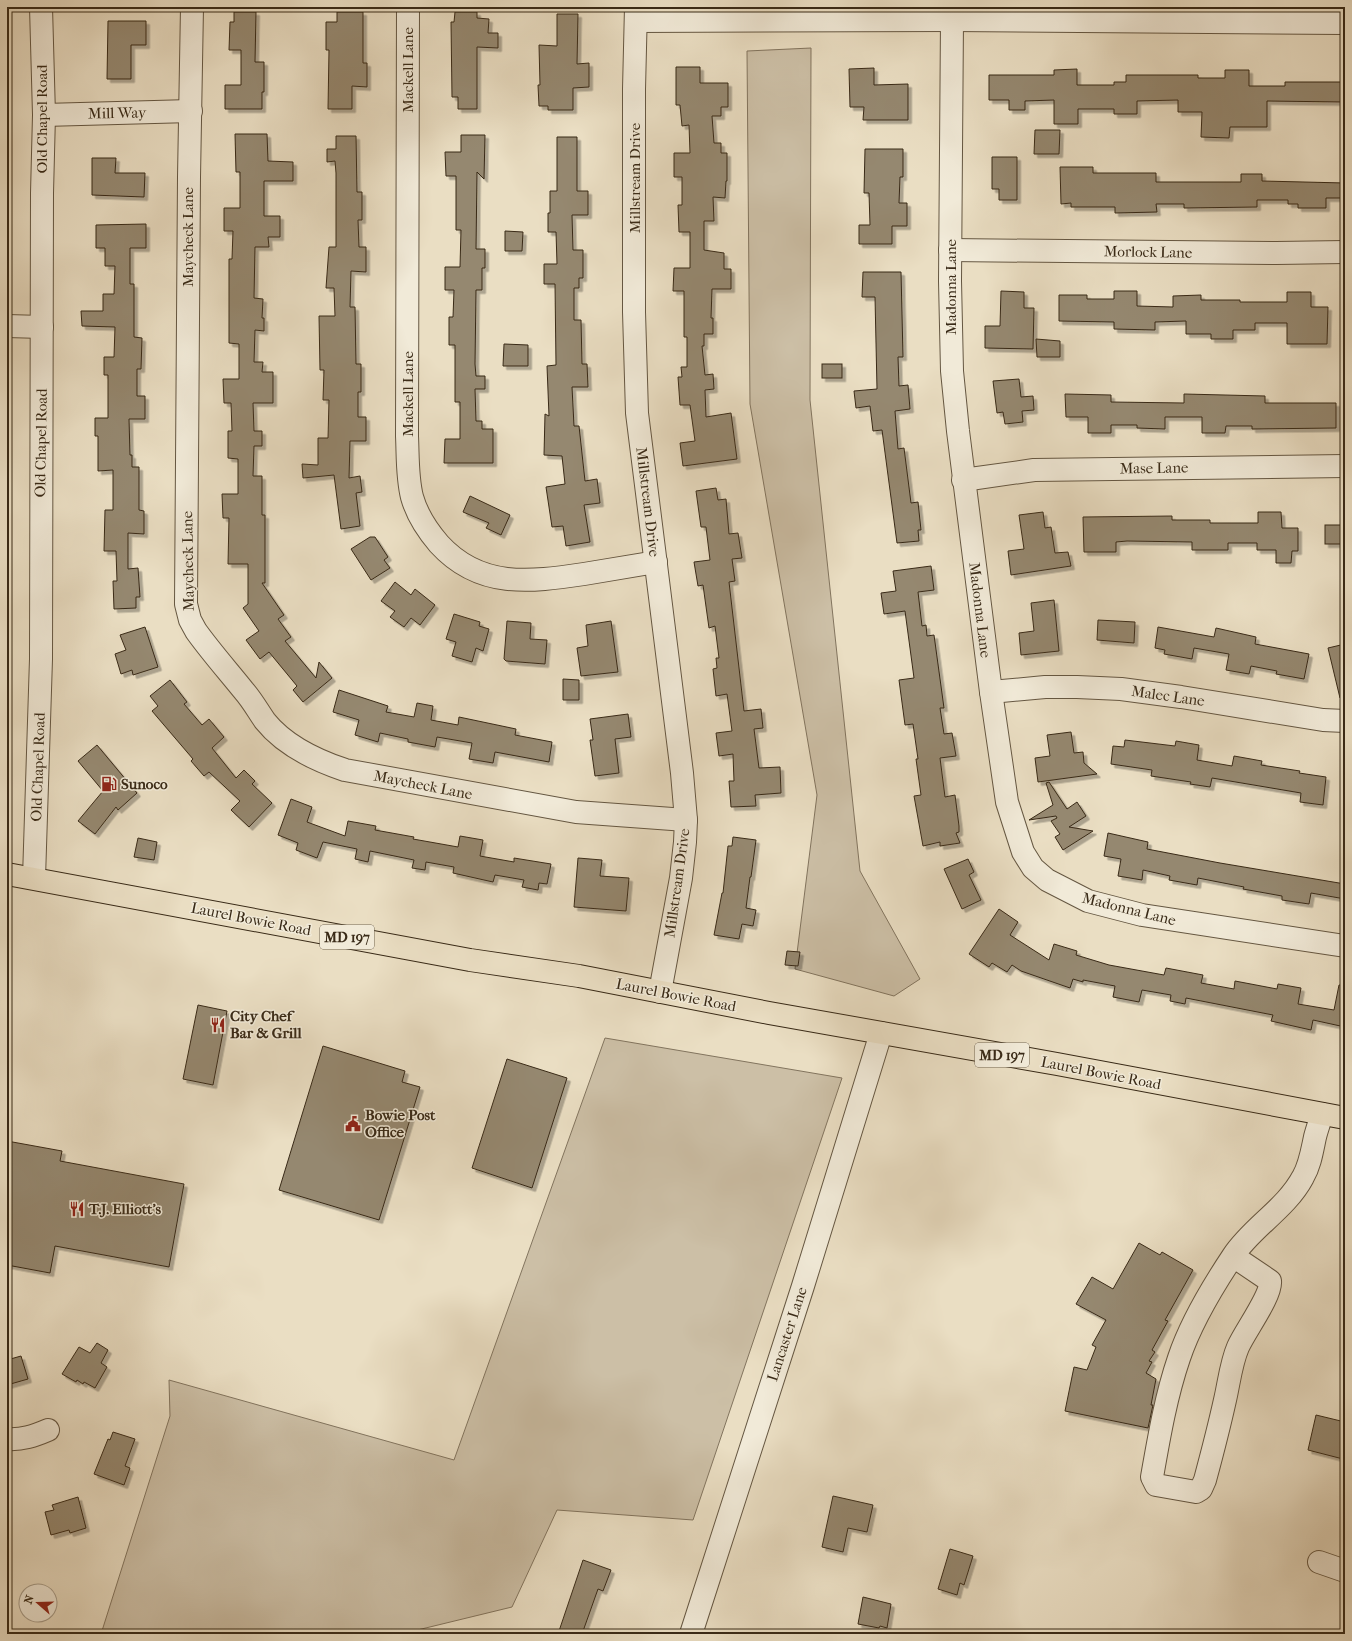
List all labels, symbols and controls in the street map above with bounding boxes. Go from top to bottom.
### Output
street label: Mackell Lane [399,27,417,113]
street label: Old Chapel Road [33,64,51,174]
street label: Mill Way [88,103,147,123]
street label: Millstream Drive [626,122,644,233]
street label: Maycheck Lane [179,186,197,287]
street label: Madonna Lane [942,238,960,335]
street label: Morlock Lane [1104,242,1193,262]
street label: Mackell Lane [399,351,417,437]
street label: Old Chapel Road [31,388,51,498]
street label: Millstream Drive [632,446,664,558]
street label: Mase Lane [1119,458,1189,478]
street label: Maycheck Lane [178,510,198,611]
street label: Madonna Lane [965,561,995,659]
street label: Malec Lane [1130,682,1206,710]
street label: Old Chapel Road [27,711,49,822]
street label: Maycheck Lane [372,767,474,803]
fuel station icon: Sunoco [100,775,118,793]
place label: Sunoco [121,775,168,793]
street label: Millstream Drive [660,827,694,939]
street label: Madonna Lane [1080,889,1178,929]
street label: Laurel Bowie Road [189,899,313,940]
road number: MD 197 [320,925,374,949]
street label: Laurel Bowie Road [614,975,738,1016]
place label: City Chef Bar & Grill [230,1007,302,1042]
restaurant icon: City Chef Bar & Grill [209,1016,227,1034]
road number: MD 197 [975,1043,1029,1067]
street label: Laurel Bowie Road [1039,1053,1163,1094]
place label: Bowie Post Office [365,1106,436,1141]
public building icon: Bowie Post Office [344,1115,362,1133]
restaurant icon: T.J. Elliott's [68,1200,86,1218]
place label: T.J. Elliott's [88,1200,161,1218]
street label: Lancaster Lane [763,1284,811,1383]
north arrow [18,1583,58,1623]
text: N [22,1593,37,1606]

